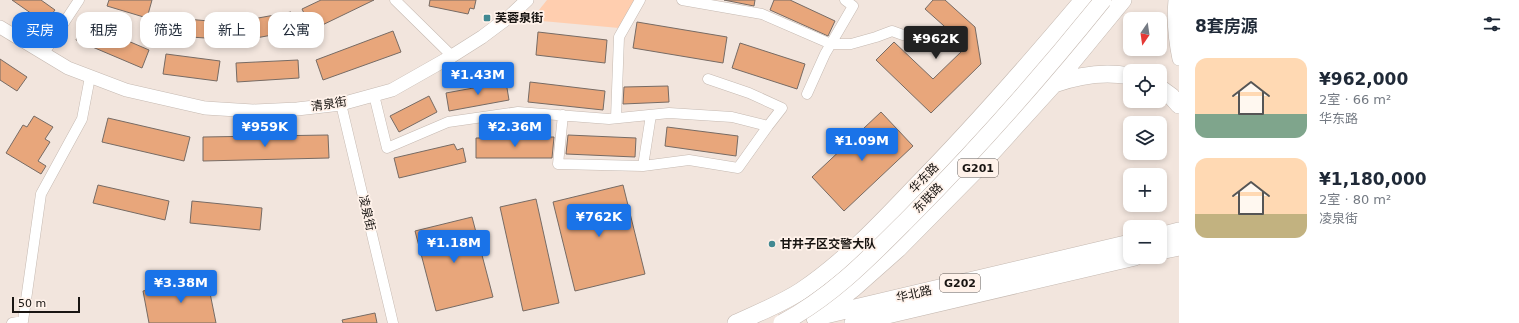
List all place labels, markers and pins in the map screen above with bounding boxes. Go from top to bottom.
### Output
place label: 芙蓉泉街 [495,11,543,25]
marker: 芙蓉泉街 [482,13,492,23]
pin: ¥962K [908,26,964,60]
pin: ¥1.43M [445,62,511,96]
pin: ¥959K [237,114,293,148]
pin: ¥2.36M [482,114,548,148]
pin: ¥1.09M [829,128,895,162]
pin: ¥762K [571,204,627,238]
pin: ¥1.18M [421,230,487,264]
place label: 甘井子区交警大队 [780,237,876,251]
marker: 甘井子区交警大队 [767,239,777,249]
pin: ¥3.38M [148,270,214,304]

